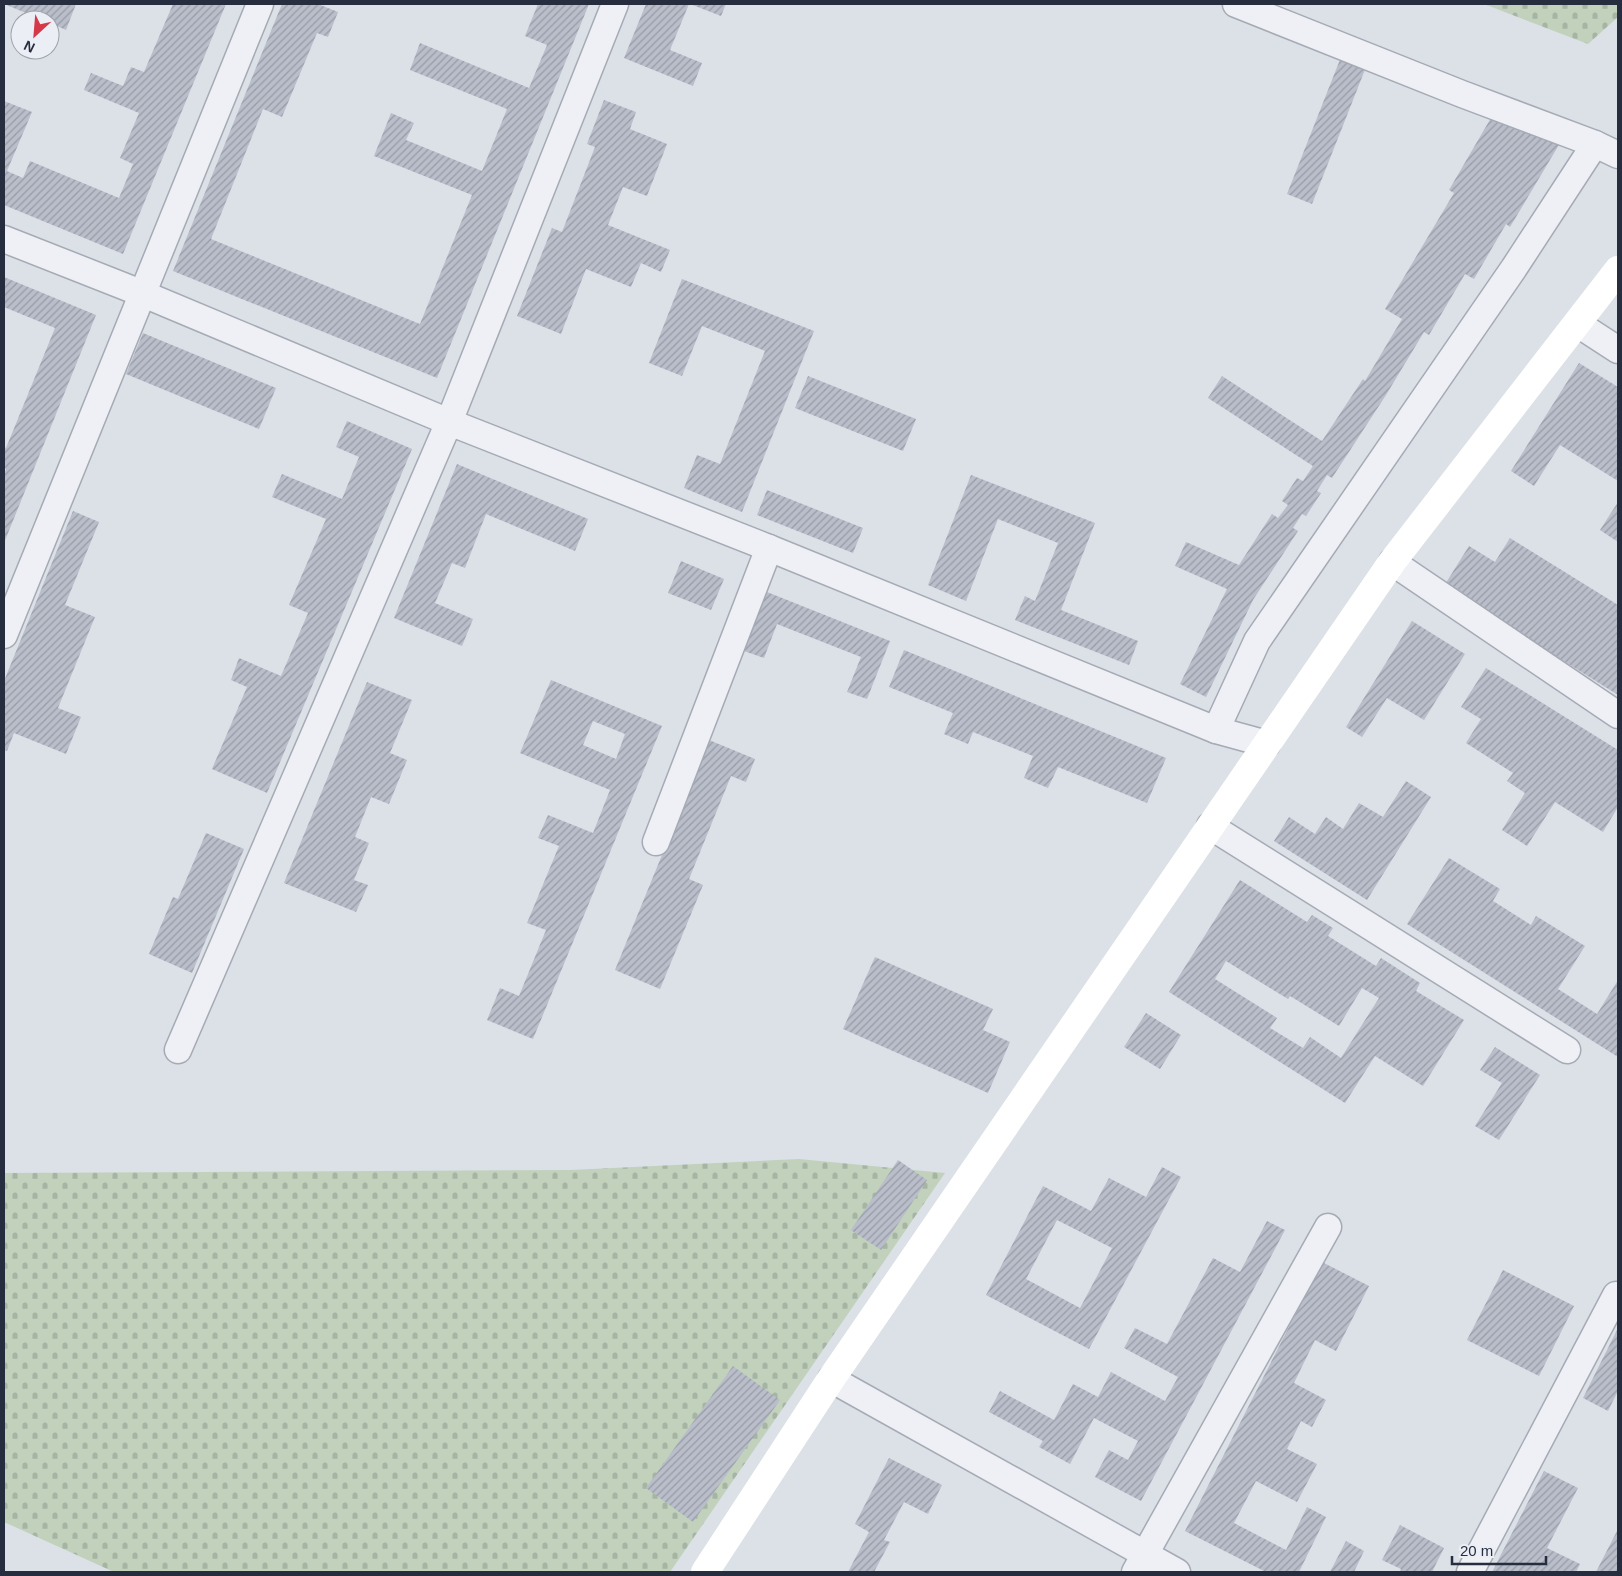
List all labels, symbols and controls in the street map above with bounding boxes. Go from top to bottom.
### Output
north arrow [10,10,60,60]
text: N [21,37,37,56]
scale bar [1452,1534,1546,1566]
text: 20 m [1460,1542,1493,1559]

